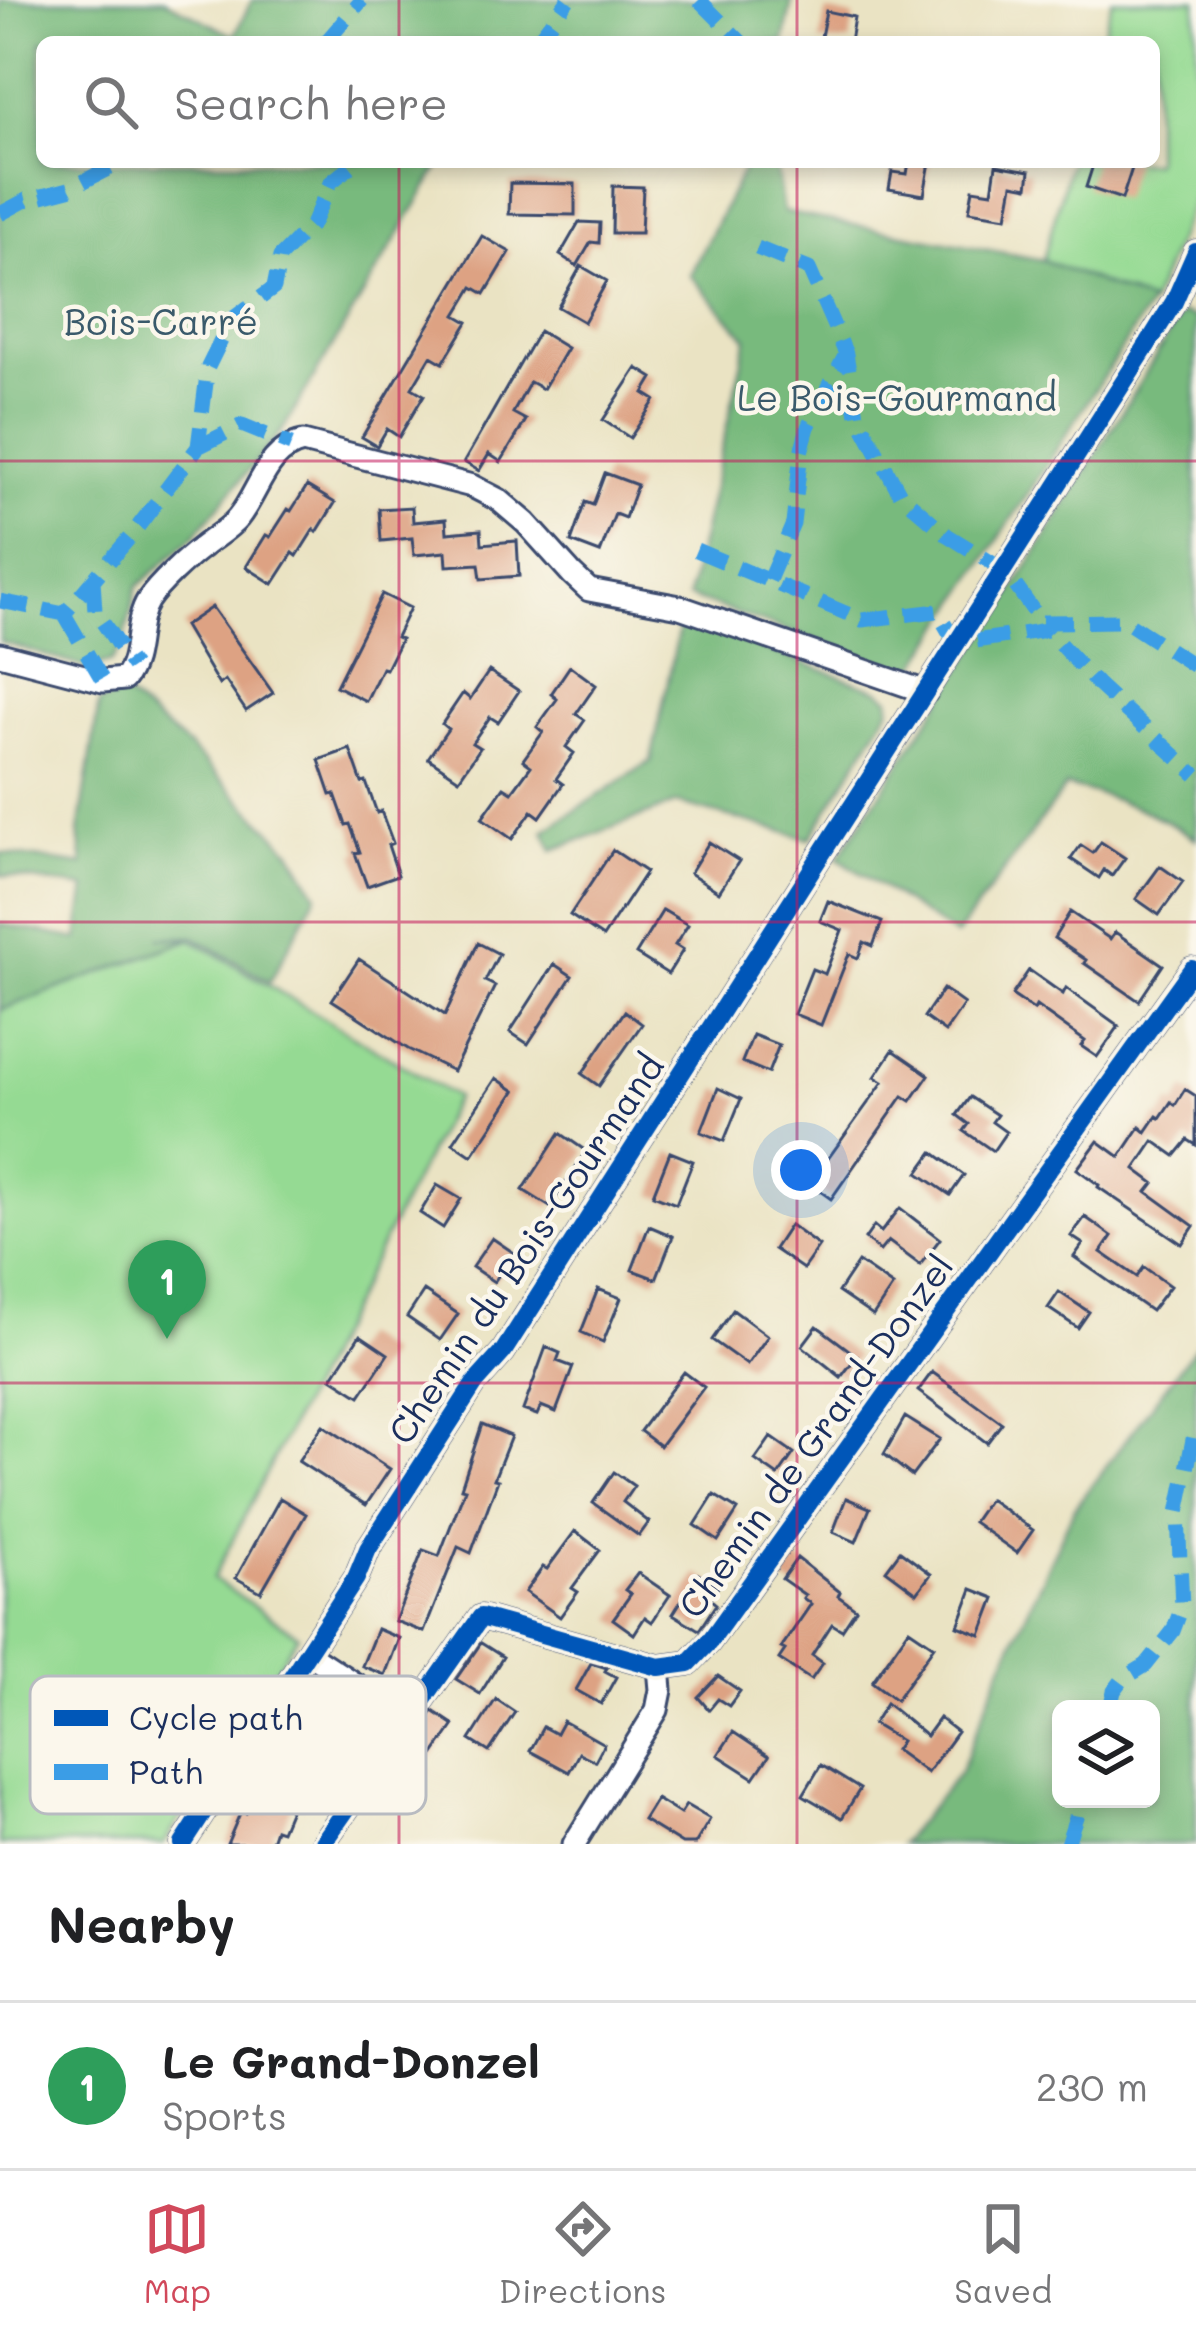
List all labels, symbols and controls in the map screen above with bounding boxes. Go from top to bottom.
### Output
search box [36,36,1160,168]
icon: search [78,69,144,135]
text: Search here [174,73,448,131]
park label: Bois-Carré [64,297,258,344]
park label: Le Bois-Gourmand [737,373,1057,420]
street label: Chemin du Bois-Gourmand [376,1044,673,1452]
your location [771,1140,831,1200]
pin: 1 [128,1240,206,1339]
street label: Chemin de Grand-Donzel [667,1244,963,1626]
legend [30,1676,426,1814]
text: Cycle path [129,1695,303,1739]
map controls [1052,1700,1160,1808]
button: layers [1052,1700,1160,1808]
text: Path [129,1749,203,1792]
text: Nearby [48,1889,235,1956]
text: Le Grand-Donzel [162,2031,540,2089]
text: 1 [78,2060,96,2111]
text: 230 m [1036,2060,1148,2111]
text: Sports [162,2089,287,2140]
tab: Map [144,2196,211,2311]
tab: Directions [499,2196,666,2311]
tab: Saved [954,2196,1052,2311]

